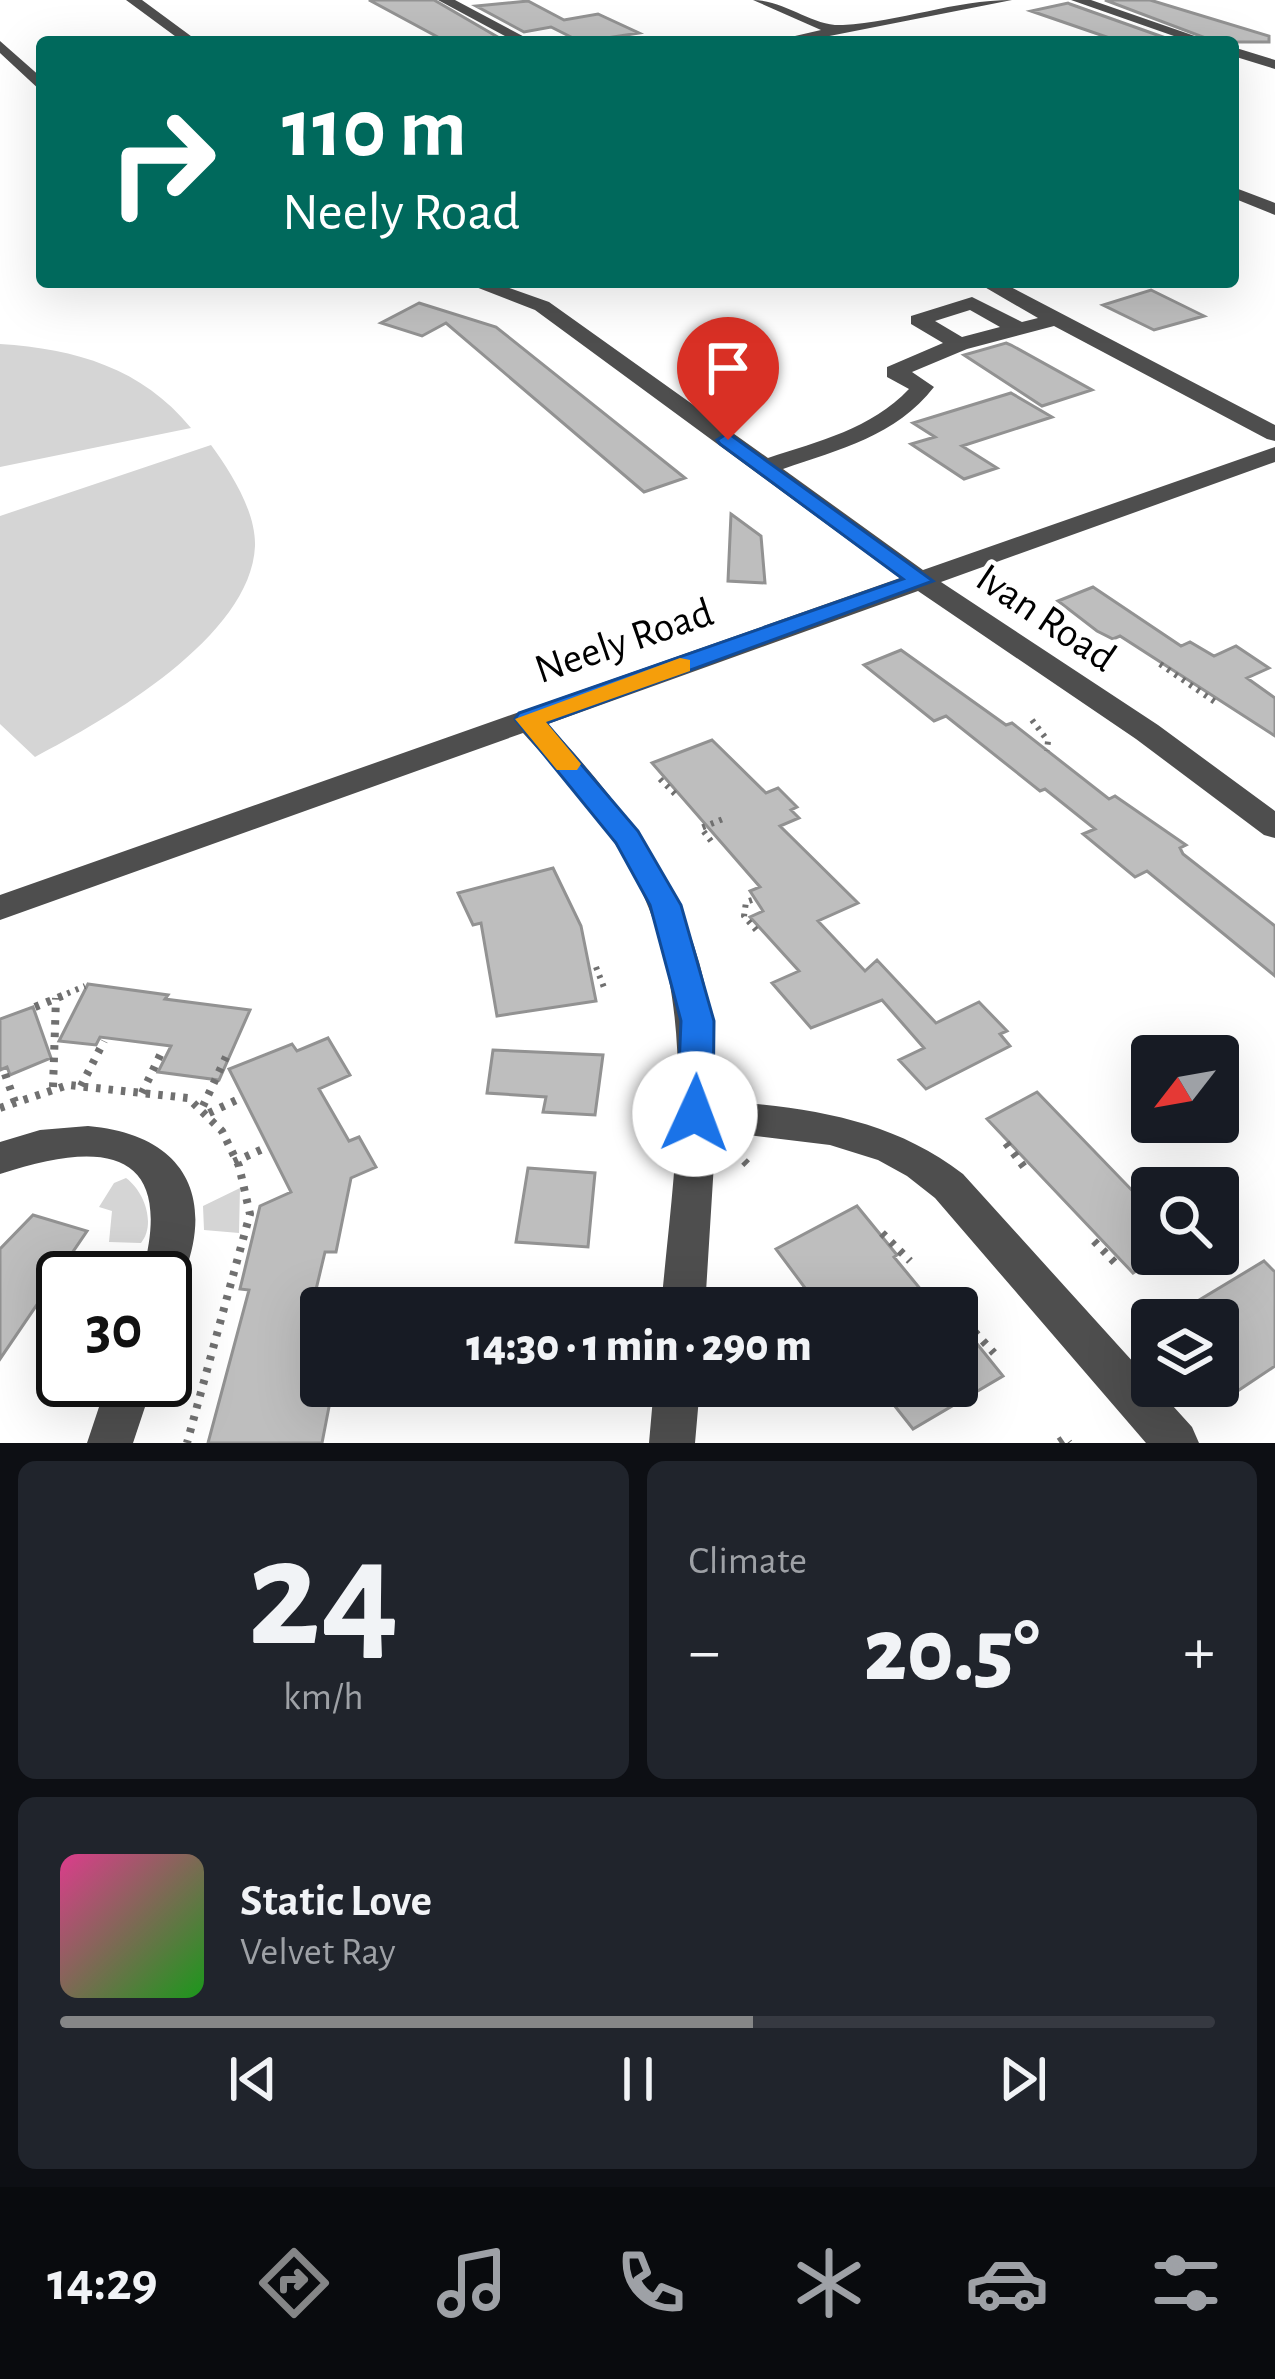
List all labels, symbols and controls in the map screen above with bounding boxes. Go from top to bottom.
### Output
icon: right [84,84,240,240]
text: 110 m [282,88,467,172]
text: Neely Road [282,186,520,240]
pin [677,317,779,440]
icon: arrive [695,335,761,401]
street label: Ivan Road [969,556,1123,680]
street label: Neely Road [530,591,718,691]
north arrow [1131,1035,1239,1143]
map controls [1131,1035,1239,1407]
position arrow [632,1051,758,1177]
button: search [1131,1167,1239,1275]
speed limit sign: 30 [36,1251,192,1407]
button: layers [1131,1299,1239,1407]
text: 14:30 · 1 min · 290 m [466,1324,812,1369]
text: 24 [247,1518,399,1674]
text: Climate [689,1542,807,1581]
text: 20.5° [864,1607,1040,1697]
text: − [689,1619,720,1685]
text: + [1183,1619,1215,1685]
text: km/h [283,1678,363,1717]
text: Static Love [240,1879,432,1924]
text: Velvet Ray [240,1933,396,1972]
icon: previous [220,2046,286,2112]
icon: pause [605,2046,671,2112]
icon: next [990,2046,1056,2112]
icon: directions [252,2241,336,2325]
icon: music [430,2241,514,2325]
icon: phone [609,2241,693,2325]
icon: climate [787,2241,871,2325]
icon: car [965,2241,1049,2325]
icon: filters [1144,2241,1228,2325]
text: 14:29 [47,2256,158,2310]

